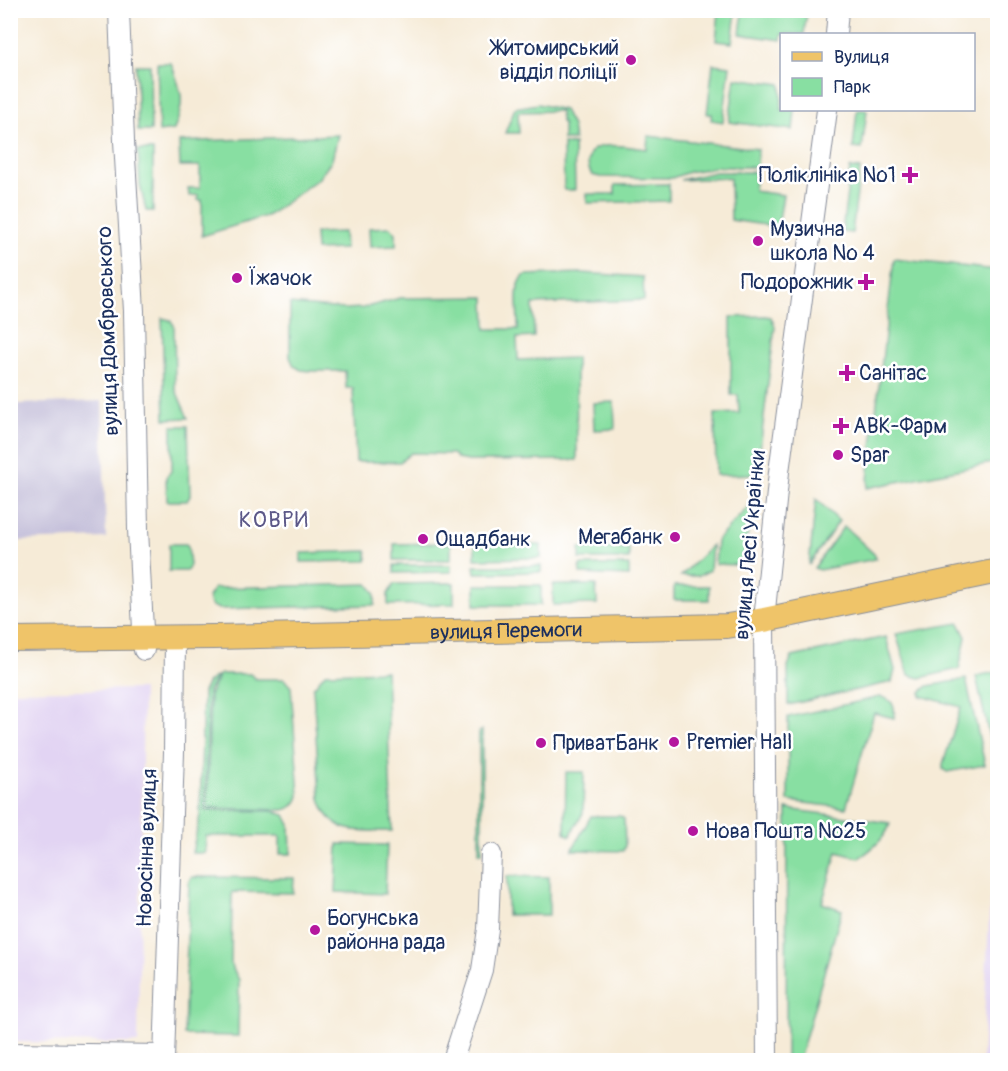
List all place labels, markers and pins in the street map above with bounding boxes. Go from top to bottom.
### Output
place label: Житомирський відділ поліції [489,35,619,86]
marker: Житомирський відділ поліції [624,53,638,67]
place label: Поліклініка №1 [759,162,896,189]
marker: Поліклініка №1 [901,166,919,184]
place label: Музична школа № 4 [770,216,875,267]
marker: Музична школа № 4 [751,234,765,248]
place label: Їжачок [249,265,312,292]
place label: Подорожник [741,269,854,296]
marker: Їжачок [230,271,244,285]
marker: Подорожник [859,275,873,289]
place label: Санітас [859,360,927,387]
marker: Санітас [840,366,854,380]
place label: АВК-Фарм [853,413,947,440]
marker: АВК-Фарм [834,419,848,433]
place label: Spar [850,442,890,469]
marker: Spar [831,448,845,462]
place label: Мегабанк [578,524,663,551]
place label: Ощадбанк [435,526,531,553]
marker: Мегабанк [668,530,682,544]
marker: Ощадбанк [416,532,430,546]
place label: Premier Hall [686,729,792,756]
place label: ПриватБанк [553,730,659,757]
marker: Premier Hall [667,735,681,749]
marker: ПриватБанк [534,736,548,750]
place label: Нова Пошта №25 [705,818,866,845]
marker: Нова Пошта №25 [686,824,700,838]
place label: Богунська районна рада [327,905,445,956]
marker: Богунська районна рада [308,923,322,937]

